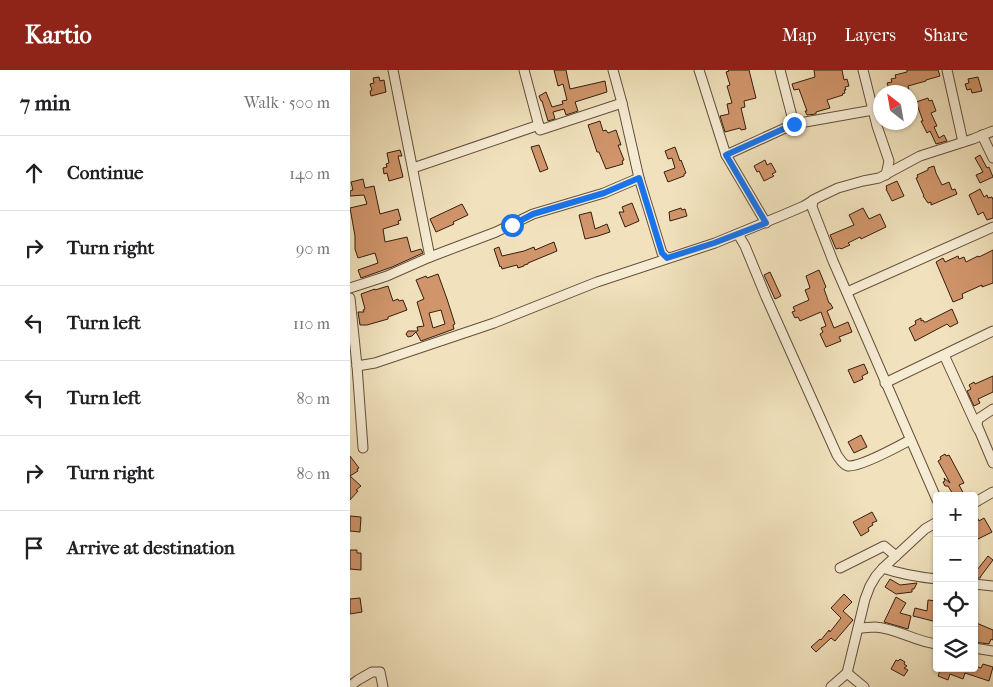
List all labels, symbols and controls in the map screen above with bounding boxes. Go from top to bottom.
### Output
text: Kartio [25,21,92,49]
text: Map [782,25,816,46]
text: Layers [844,25,896,46]
text: Share [924,25,968,46]
north arrow [873,85,918,130]
text: 7 min [20,91,71,115]
text: Walk · 500 m [244,93,330,112]
route end [783,113,806,136]
icon: ahead [20,159,48,187]
text: Continue [67,162,143,184]
text: 140 m [289,164,330,183]
route start [501,214,524,237]
icon: right [20,234,48,262]
text: Turn right [67,237,154,259]
text: 90 m [296,239,330,258]
icon: left [20,309,48,337]
text: Turn left [67,312,141,334]
text: 110 m [293,314,330,333]
icon: left [20,384,48,412]
text: Turn left [67,387,141,409]
text: 80 m [296,389,330,408]
icon: right [20,459,48,487]
text: Turn right [67,462,154,484]
text: 80 m [296,464,330,483]
map controls [933,492,978,672]
button: + [933,492,978,537]
icon: arrive [20,534,48,562]
text: Arrive at destination [67,537,235,559]
button: − [933,537,978,582]
button: locate [933,582,978,627]
button: layers [933,627,978,672]

